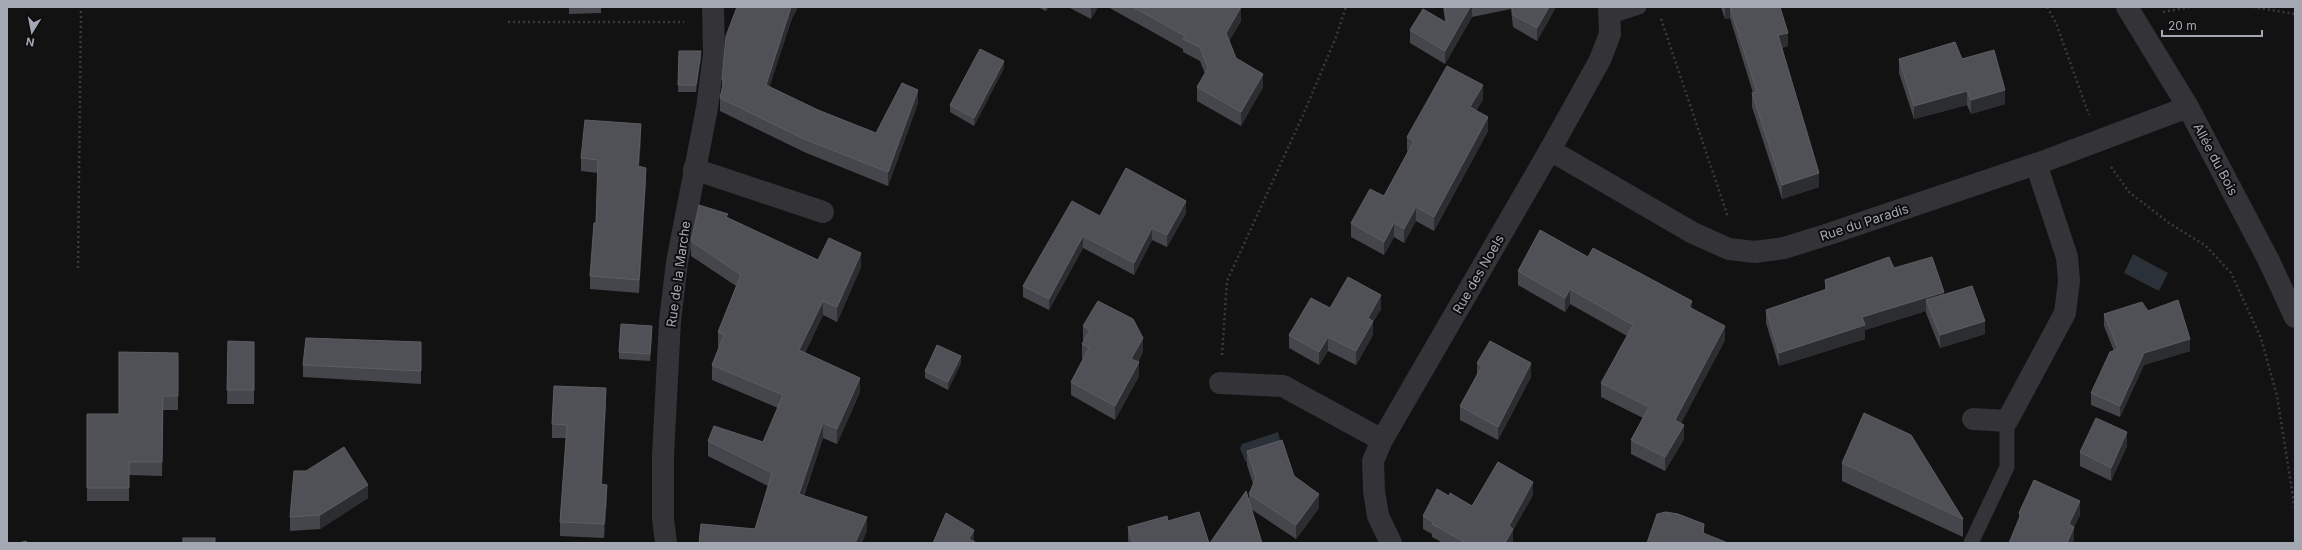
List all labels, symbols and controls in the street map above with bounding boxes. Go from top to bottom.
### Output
north arrow [12,12,52,52]
scale bar [2162,12,2262,38]
text: 20 m [2168,18,2197,33]
text: N [25,34,36,49]
street label: Allée du Bois [2190,120,2242,198]
street label: Rue du Paradis [1818,200,1911,244]
street label: Rue de la Marche [663,220,693,328]
street label: Rue des Noels [1449,232,1507,316]

